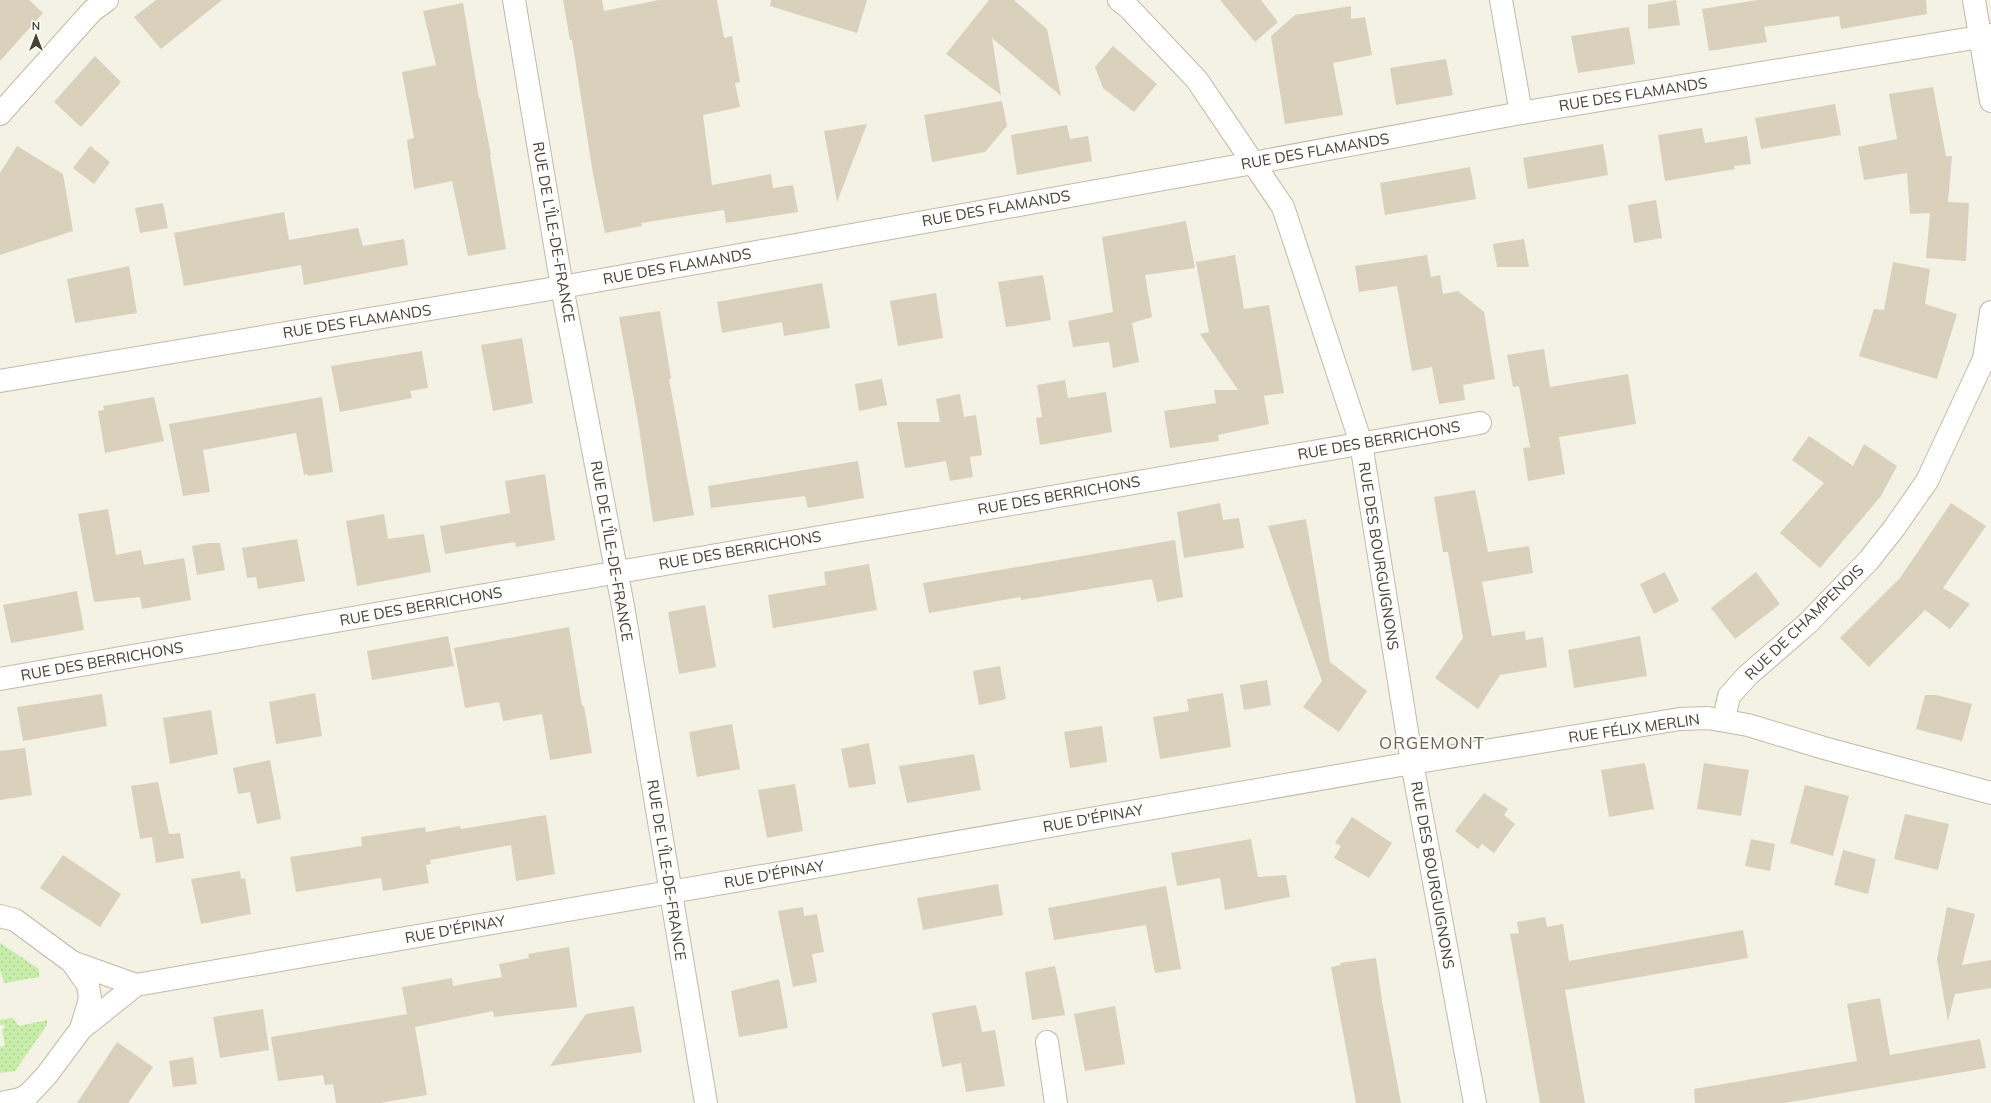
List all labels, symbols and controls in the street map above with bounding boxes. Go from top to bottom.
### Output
north arrow [16,16,56,56]
text: N [32,19,40,33]
street label: RUE DES FLAMANDS [1557,73,1709,115]
street label: RUE DES FLAMANDS [1239,129,1391,173]
street label: RUE DE L'ÎLE-DE-FRANCE [529,140,579,324]
street label: RUE DES FLAMANDS [920,186,1072,230]
street label: RUE DES FLAMANDS [601,244,753,288]
street label: RUE DES FLAMANDS [281,300,433,342]
street label: RUE DES BERRICHONS [1296,416,1462,464]
street label: RUE DE L'ÎLE-DE-FRANCE [587,459,637,643]
street label: RUE DES BOURGUIGNONS [1355,461,1403,651]
street label: RUE DES BERRICHONS [976,471,1142,519]
street label: RUE DES BERRICHONS [657,526,823,574]
street label: RUE DE CHAMPENOIS [1740,560,1868,684]
street label: RUE DES BERRICHONS [338,582,504,630]
street label: RUE DES BERRICHONS [19,637,185,685]
street label: RUE FÉLIX MERLIN [1567,709,1701,747]
district label: ORGEMONT [1379,732,1485,753]
street label: RUE DE L'ÎLE-DE-FRANCE [643,778,691,962]
street label: RUE DES BOURGUIGNONS [1407,780,1459,970]
street label: RUE D'ÉPINAY [1041,800,1145,836]
street label: RUE D'ÉPINAY [722,856,826,892]
street label: RUE D'ÉPINAY [403,911,507,947]

